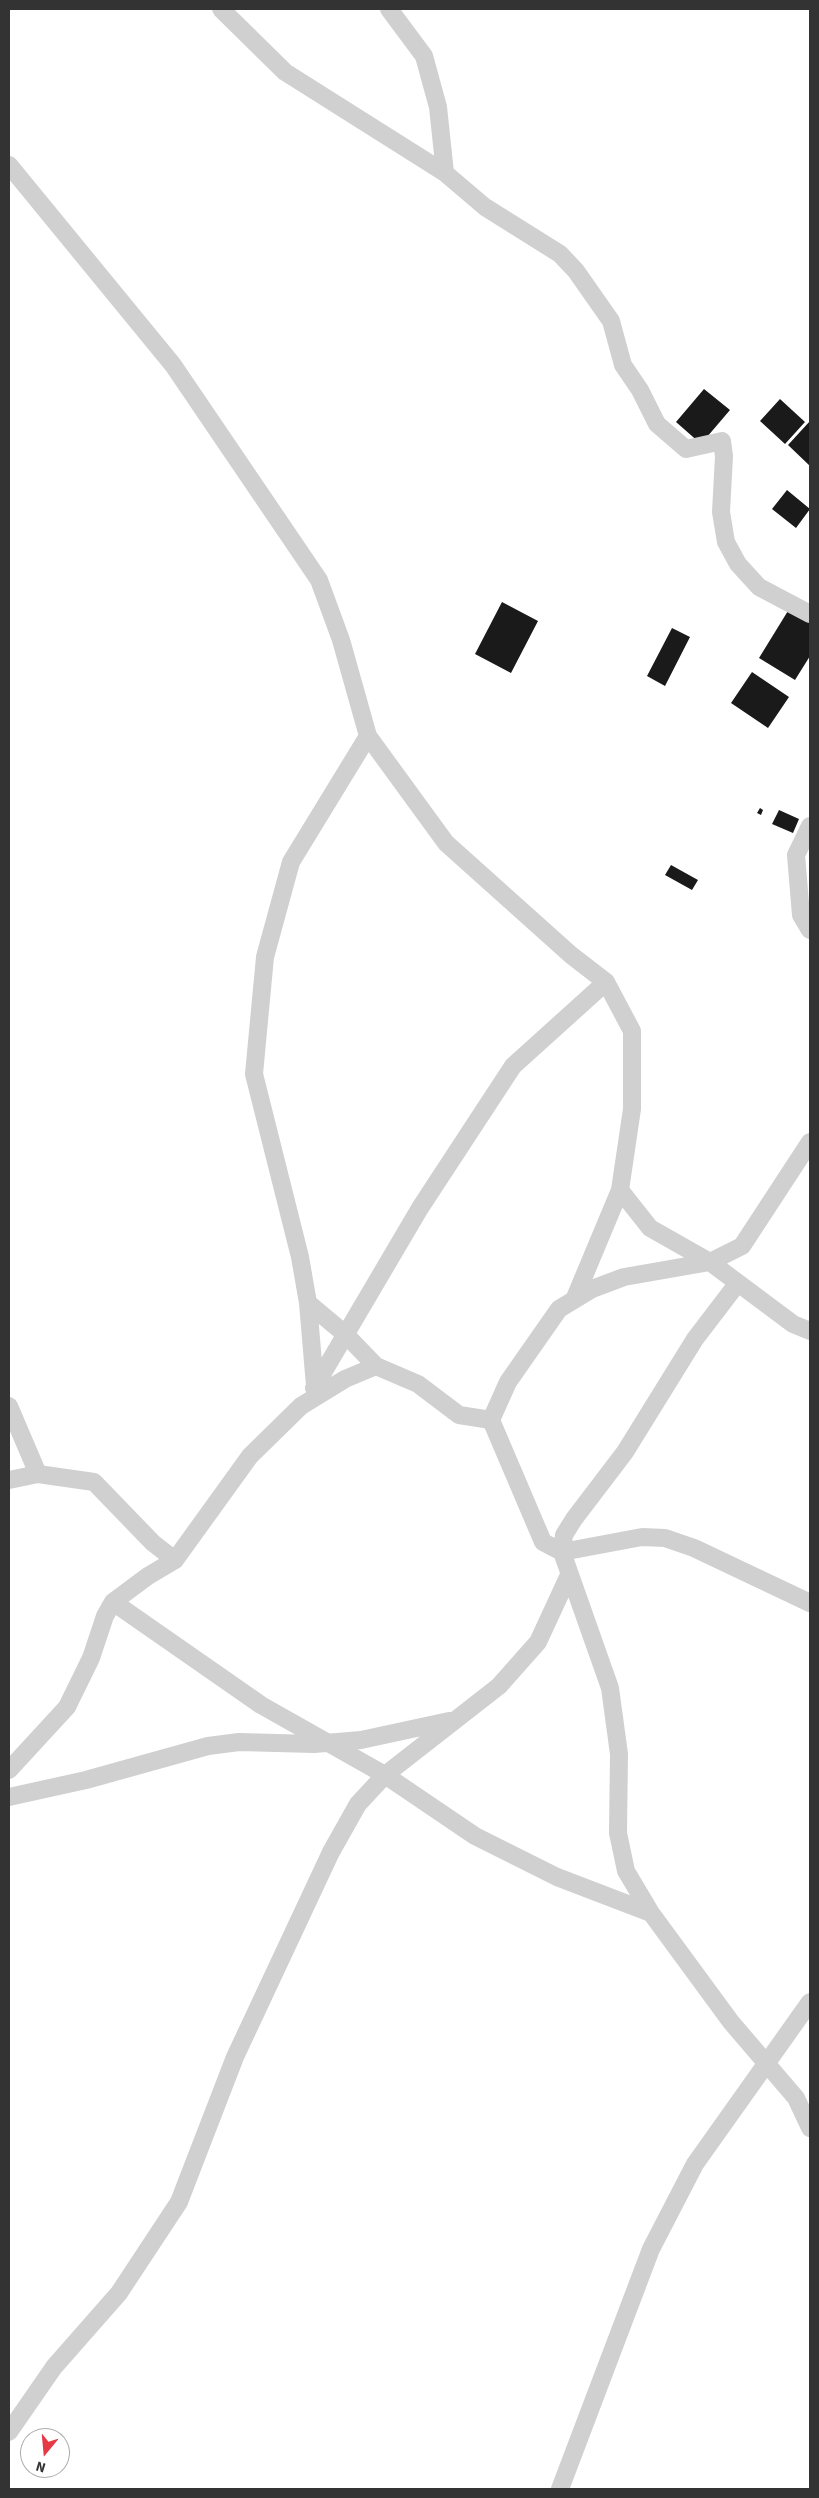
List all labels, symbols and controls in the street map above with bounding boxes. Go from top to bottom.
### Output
north arrow [20,2428,70,2478]
text: N [34,2455,48,2477]

